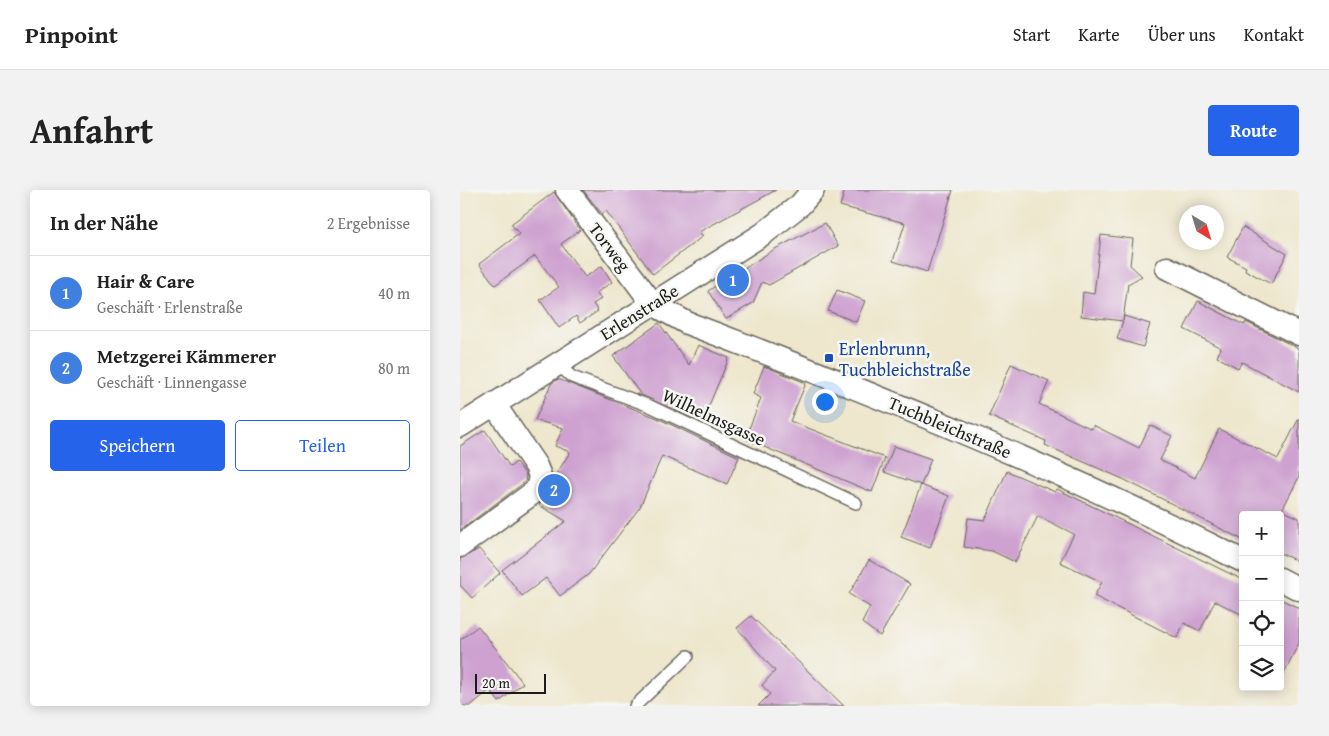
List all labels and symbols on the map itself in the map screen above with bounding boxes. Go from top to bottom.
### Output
north arrow [1179,205,1224,250]
street label: Torweg [582,217,638,277]
pin: 1 [717,261,749,299]
street label: Erlenstraße [594,277,684,347]
place label: Erlenbrunn, Tuchbleichstraße [839,335,971,383]
marker: Erlenbrunn, Tuchbleichstraße [823,352,835,364]
street label: Wilhelmsgasse [658,381,770,453]
your location [812,389,838,415]
street label: Tuchbleichstraße [884,389,1016,465]
pin: 2 [538,471,570,509]
scale bar [475,671,546,694]

